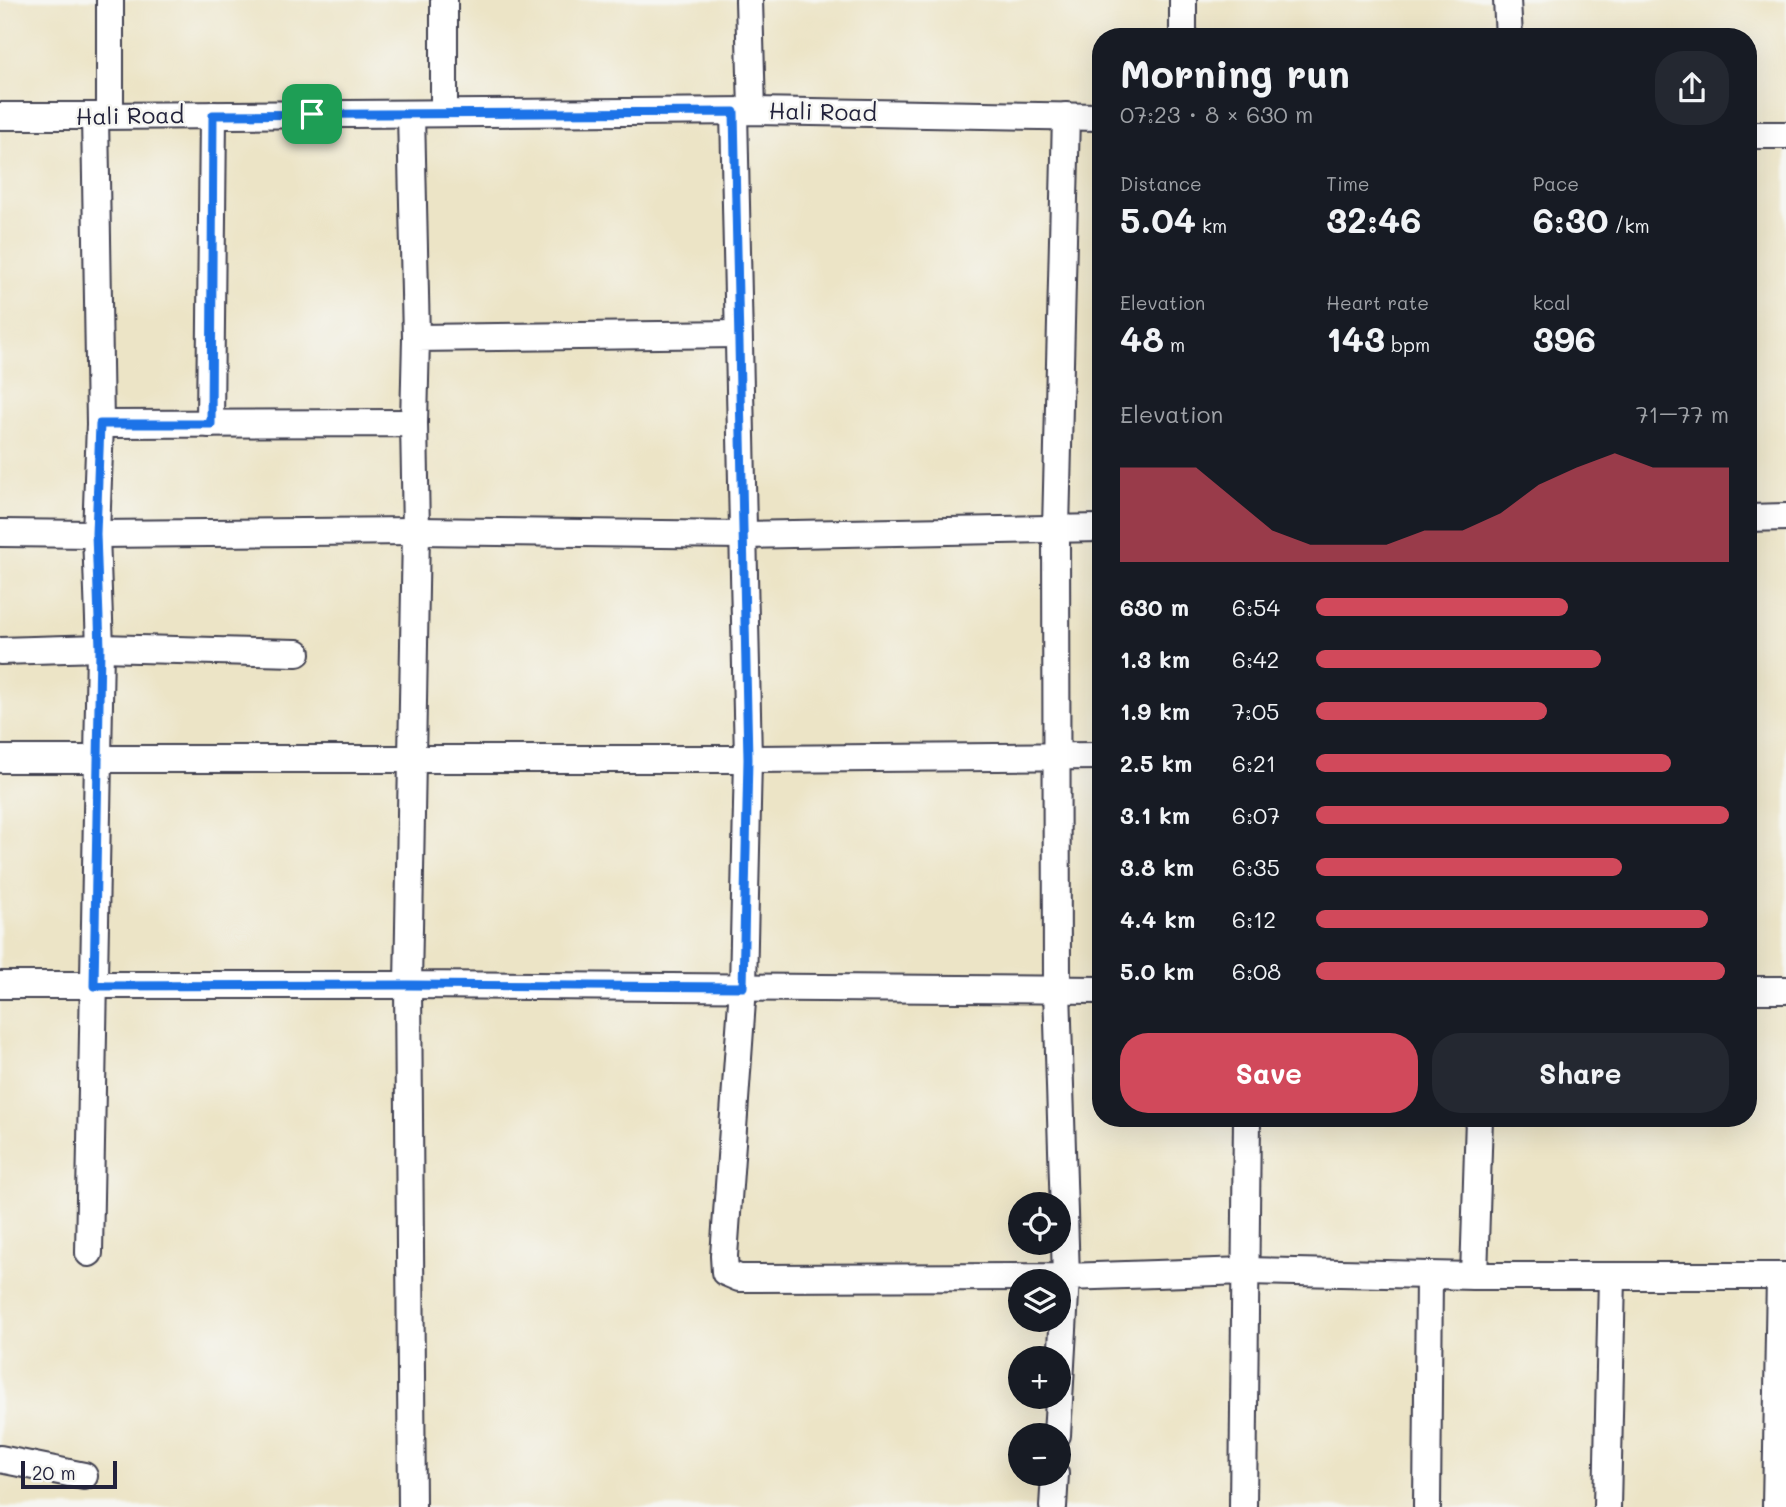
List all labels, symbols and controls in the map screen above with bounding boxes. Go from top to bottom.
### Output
text: Morning run [1120,48,1350,98]
button: share [1655,51,1729,125]
pin [282,84,342,144]
icon: arrive [293,95,331,133]
street label: Hali Road [769,95,877,127]
street label: Hali Road [76,99,184,131]
text: 07:23 · 8 × 630 m [1120,99,1313,129]
text: Distance [1120,171,1202,196]
text: Time [1326,171,1370,196]
text: Pace [1533,171,1579,196]
text: 5.04 [1120,196,1196,242]
text: 32:46 [1326,196,1421,242]
text: 6:30 [1533,196,1608,242]
text: km [1196,213,1227,238]
text: /km [1608,213,1650,238]
text: Elevation [1120,290,1205,315]
text: Heart rate [1326,290,1429,315]
text: kcal [1533,290,1571,315]
text: 48 [1120,315,1164,361]
text: 143 [1326,315,1385,361]
text: 396 [1533,315,1596,361]
text: m [1164,332,1185,357]
text: bpm [1385,332,1430,357]
text: Elevation [1120,399,1223,429]
text: 71–77 m [1636,399,1729,429]
text: 630 m [1120,592,1189,622]
text: 6:54 [1232,592,1280,622]
text: 1.3 km [1120,644,1190,674]
text: 6:42 [1232,644,1279,674]
text: 1.9 km [1120,696,1190,726]
text: 7:05 [1232,696,1280,726]
text: 2.5 km [1120,748,1192,778]
text: 6:21 [1232,748,1276,778]
text: 3.1 km [1120,800,1190,830]
text: 6:07 [1232,800,1280,830]
text: 3.8 km [1120,852,1194,882]
text: 6:35 [1232,852,1280,882]
text: 4.4 km [1120,904,1195,934]
text: 6:12 [1232,904,1276,934]
text: 5.0 km [1120,956,1194,986]
text: 6:08 [1232,956,1281,986]
button: Save [1120,1033,1418,1113]
button: Share [1432,1033,1729,1113]
map controls [1008,1192,1071,1486]
button: locate [1008,1192,1071,1255]
button: layers [1008,1269,1071,1332]
button: + [1008,1346,1071,1409]
button: − [1008,1423,1071,1486]
scale bar [21,1458,117,1490]
text: 20 m [32,1460,76,1485]

